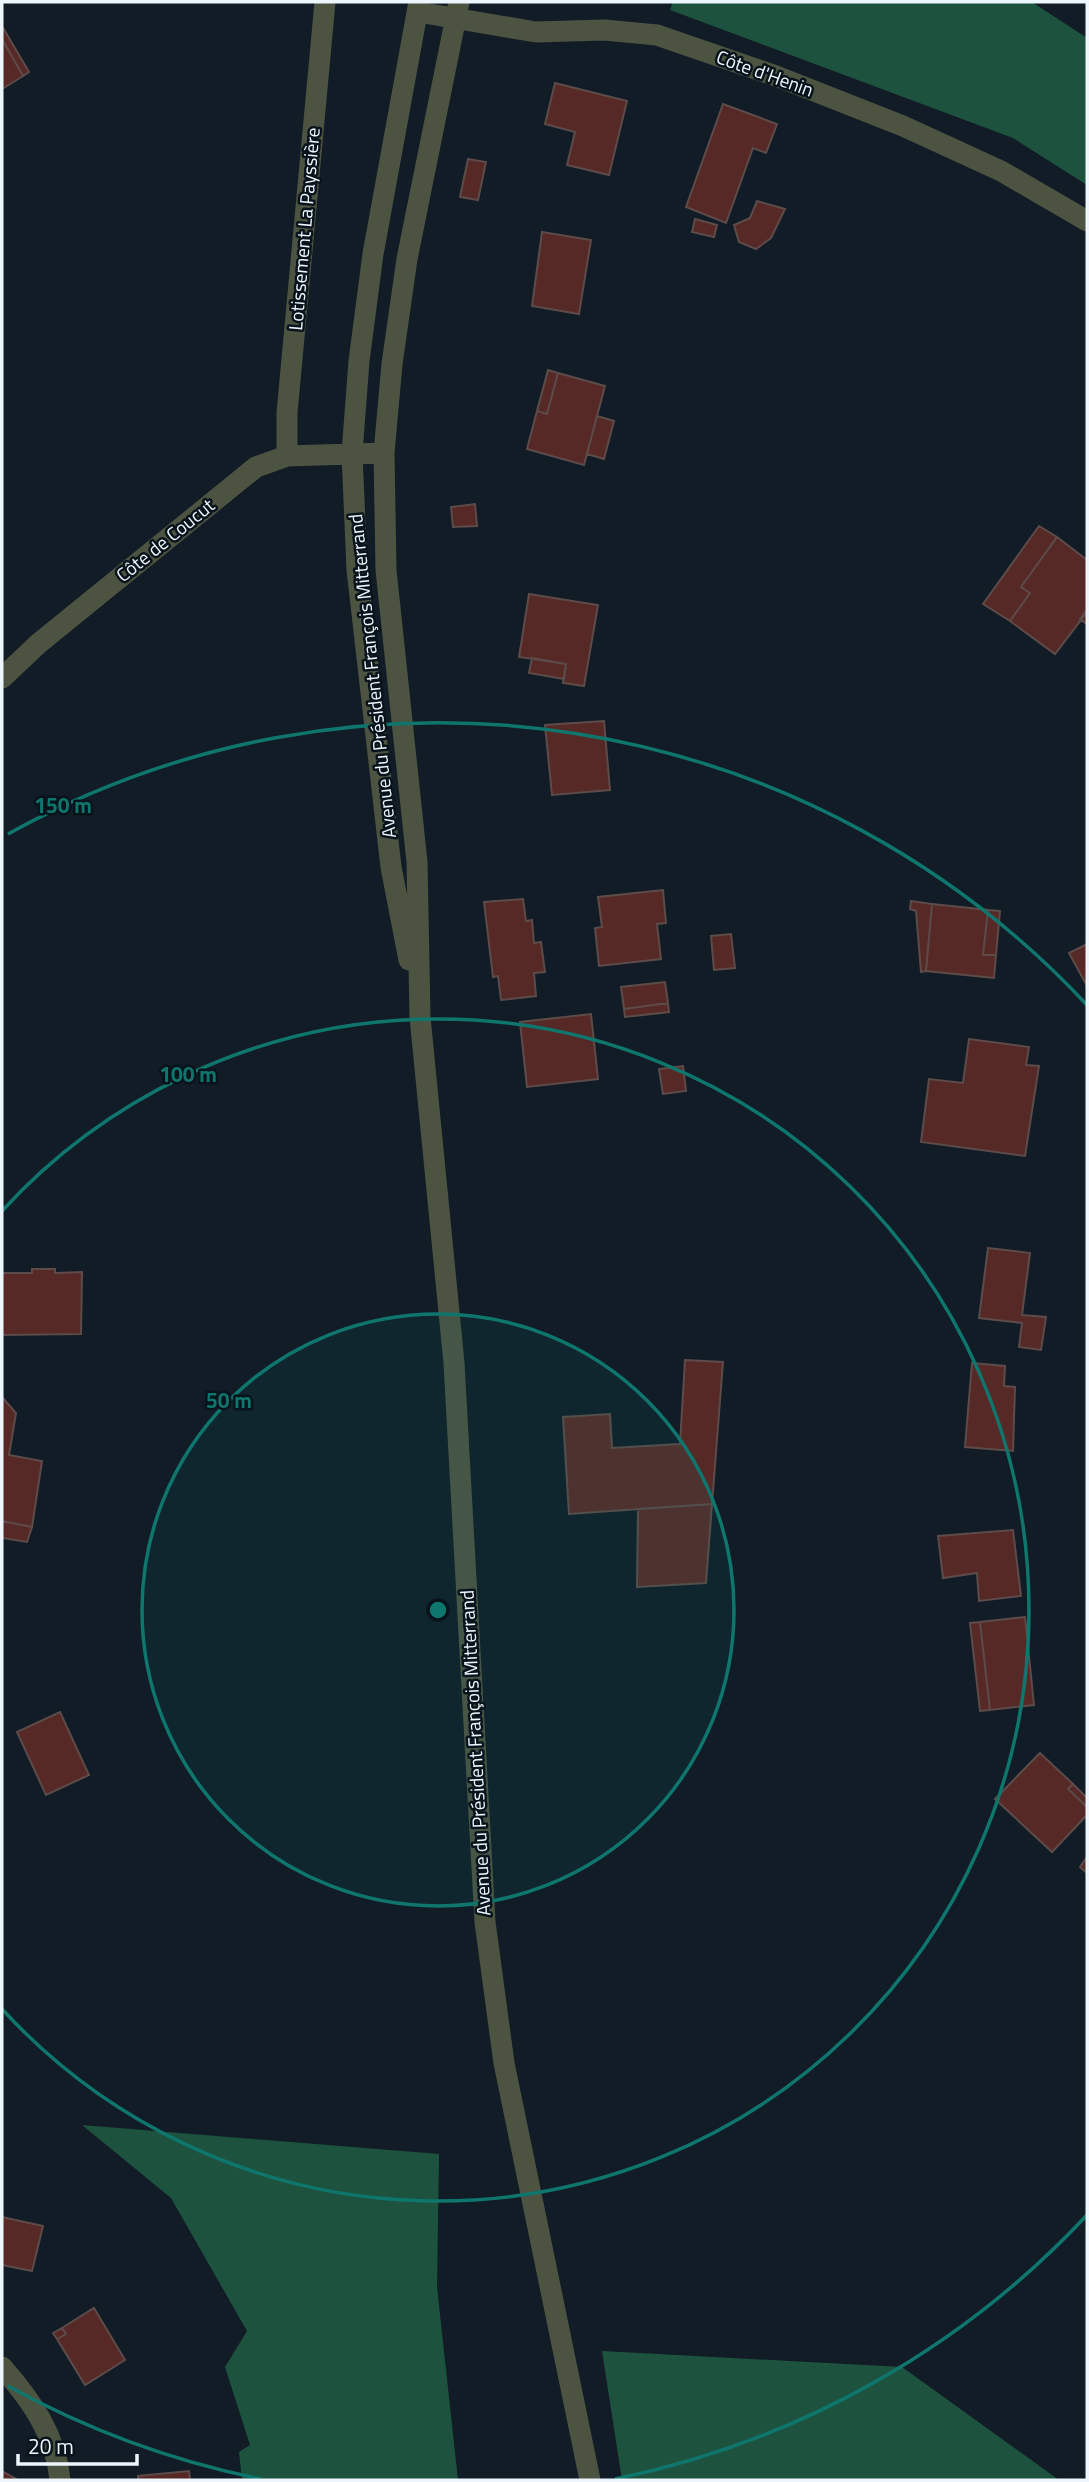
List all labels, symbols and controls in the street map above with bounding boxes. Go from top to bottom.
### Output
street label: Côte d'Henin [713,42,818,104]
street label: Lotissement La Payssière [280,126,327,332]
street label: Côte de Coucut [109,490,221,589]
street label: Avenue du Président François Mitterrand [340,512,403,840]
text: 150 m [34,789,92,821]
text: 100 m [159,1058,217,1090]
text: 50 m [206,1384,252,1416]
street label: Avenue du Président François Mitterrand [451,1589,498,1917]
centre of rings [426,1598,450,1622]
scale bar [18,2422,136,2466]
text: 20 m [28,2430,74,2462]

